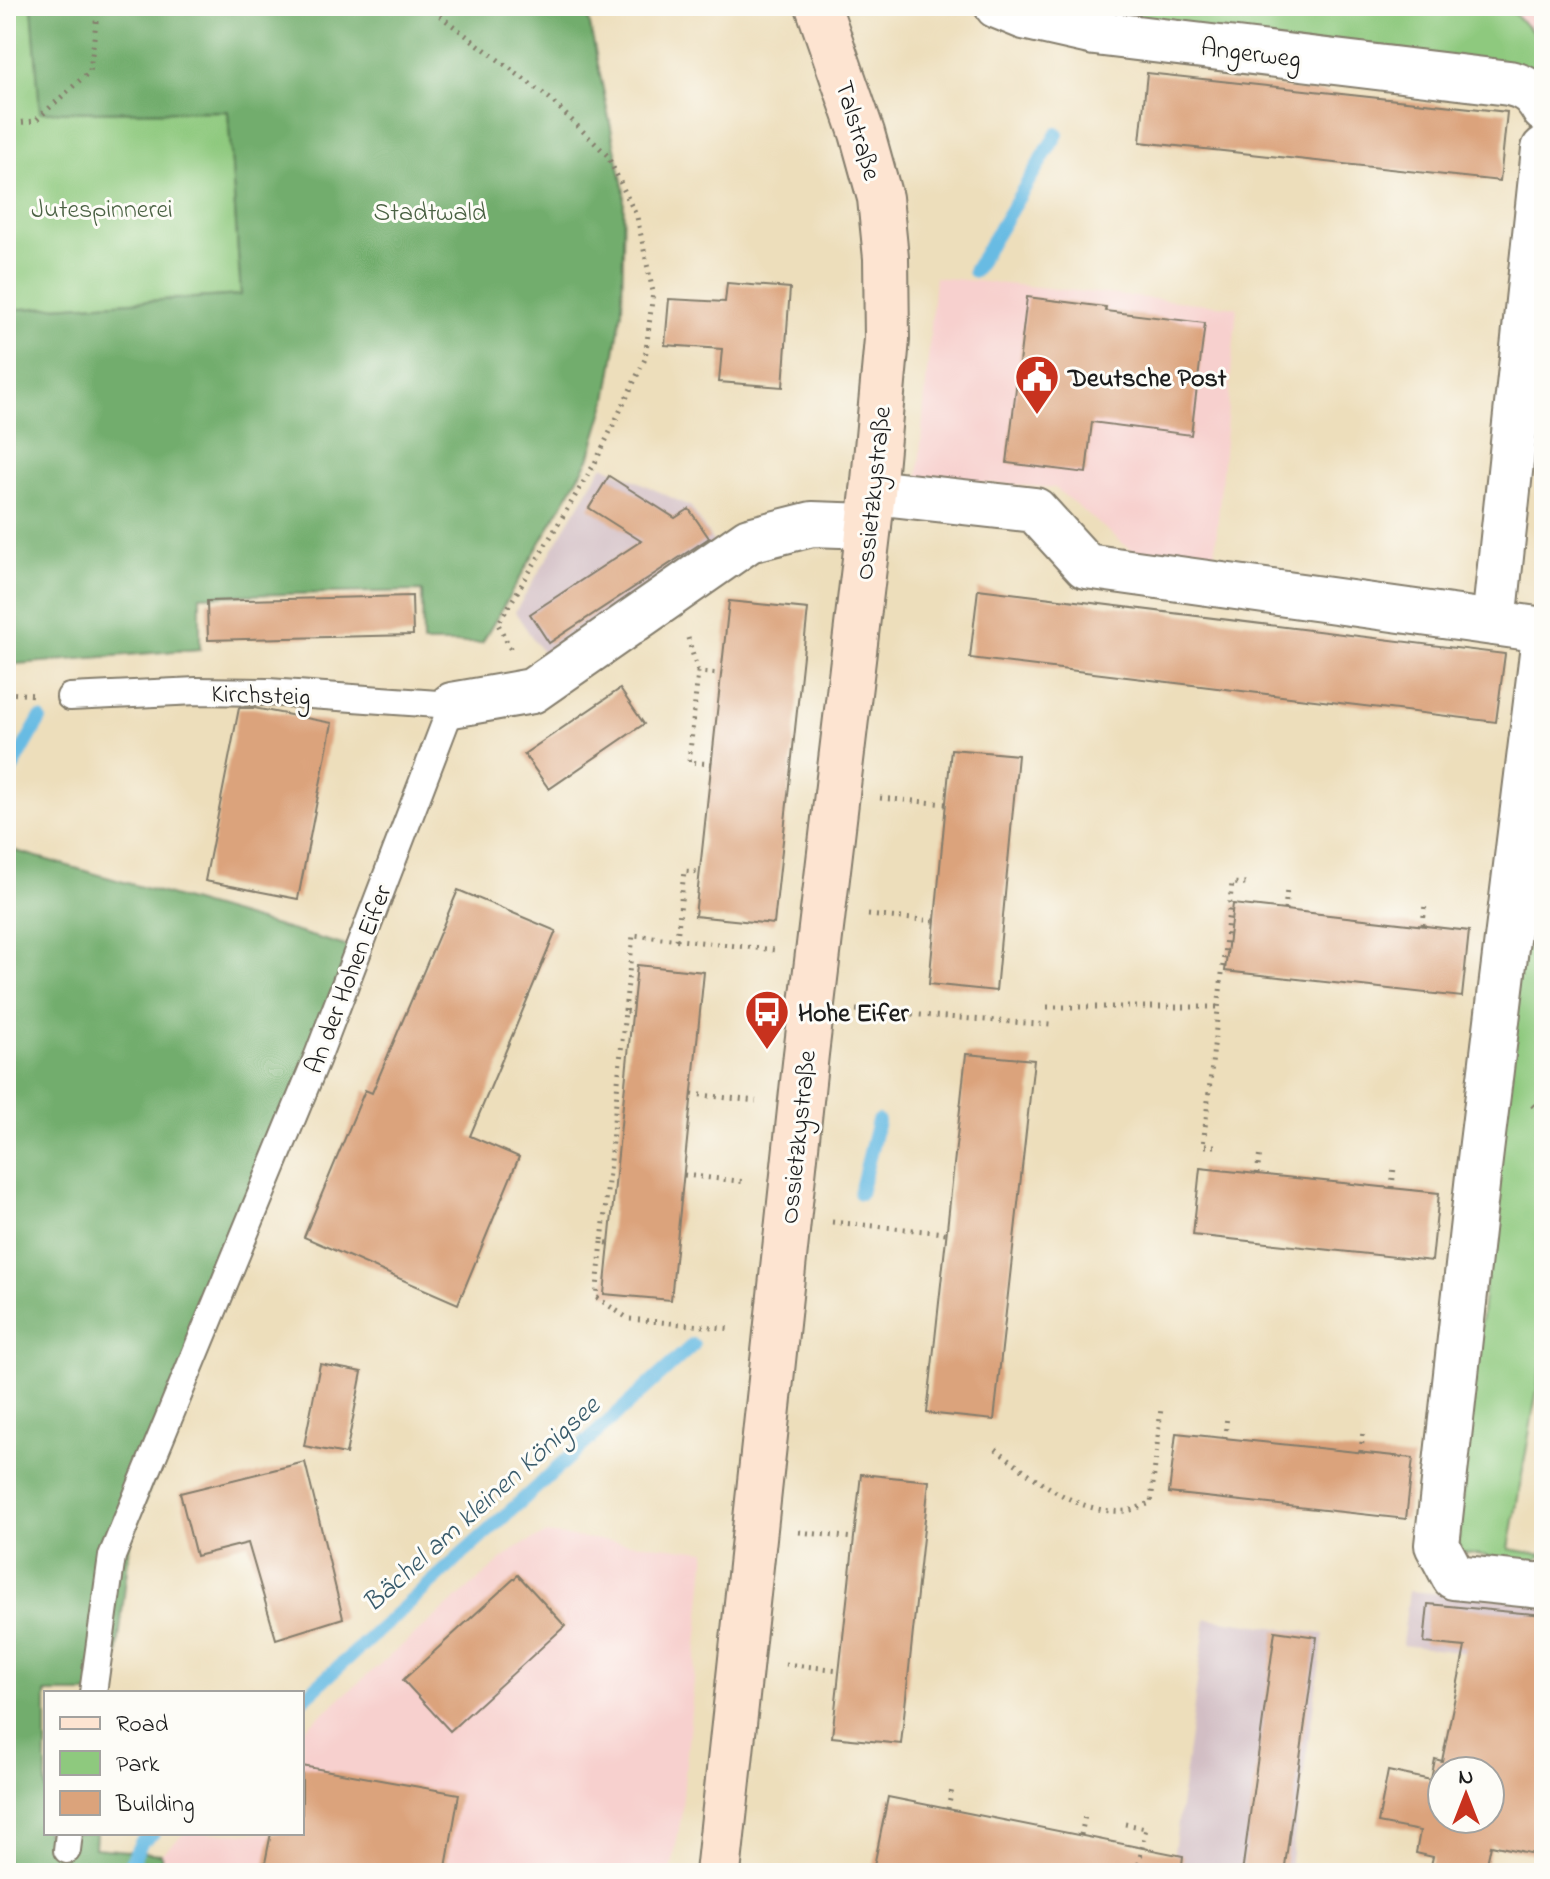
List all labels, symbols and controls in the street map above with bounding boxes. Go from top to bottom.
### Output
street label: Angerweg [1198,30,1303,80]
street label: Talstraße [823,76,889,186]
park label: Jutespinnerei [31,192,173,230]
park label: Stadtwald [374,195,487,233]
public building icon: Deutsche Post [1013,353,1061,416]
place label: Deutsche Post [1067,361,1227,399]
street label: Ossietzkystraße [847,404,903,582]
street label: Kirchsteig [211,676,311,718]
street label: An der Hohen Eifer [296,879,404,1080]
bus stop icon: Hohe Eifer [743,988,791,1051]
place label: Hohe Eifer [798,996,909,1034]
street label: Ossietzkystraße [772,1048,828,1226]
water label: Bächel am kleinen Königsee [354,1387,611,1624]
legend [44,1691,304,1835]
text: Road [116,1708,169,1743]
text: Park [116,1748,160,1783]
north arrow [1426,1755,1506,1835]
text: N [1459,1762,1473,1794]
text: Building [115,1788,195,1823]

